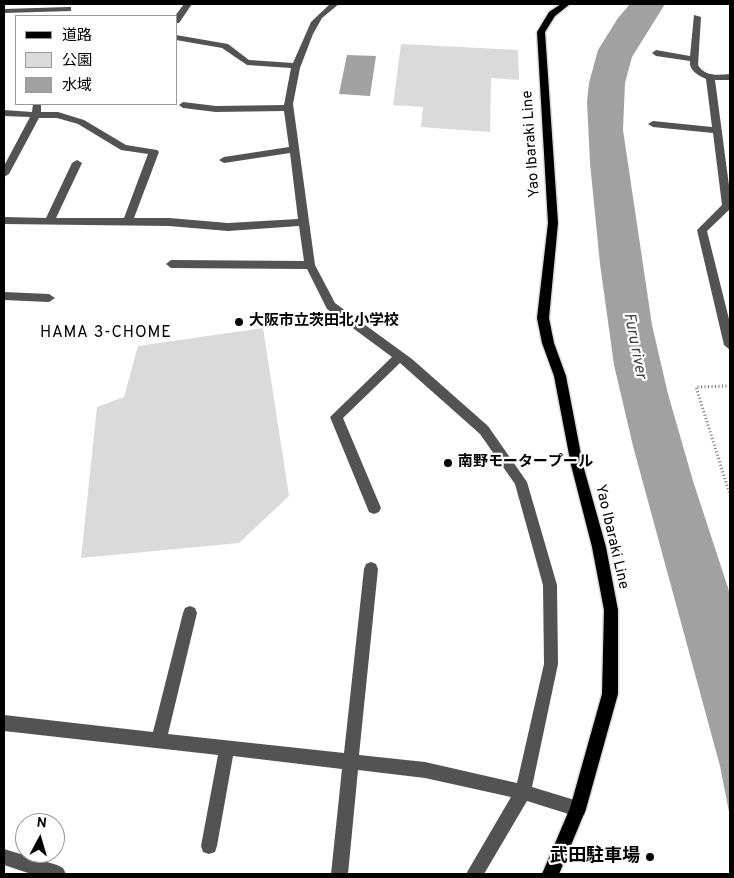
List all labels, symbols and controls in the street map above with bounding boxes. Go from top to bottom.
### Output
legend [15,15,178,105]
text: 道路 [62,27,92,46]
text: 公園 [62,52,92,71]
text: 水域 [62,77,92,96]
street label: Yao Ibaraki Line [519,90,545,198]
water label: Furu river [618,311,650,381]
place label: 大阪市立茨田北小学校 [249,313,399,331]
marker: 大阪市立茨田北小学校 [233,316,245,328]
district label: HAMA 3-CHOME [39,324,173,344]
place label: 南野モータープール [458,454,593,472]
marker: 南野モータープール [442,457,454,469]
street label: Yao Ibaraki Line [590,483,632,591]
north arrow [15,813,65,863]
text: N [36,815,47,833]
place label: 武田駐車場 [550,846,640,868]
marker: 武田駐車場 [644,851,656,863]

